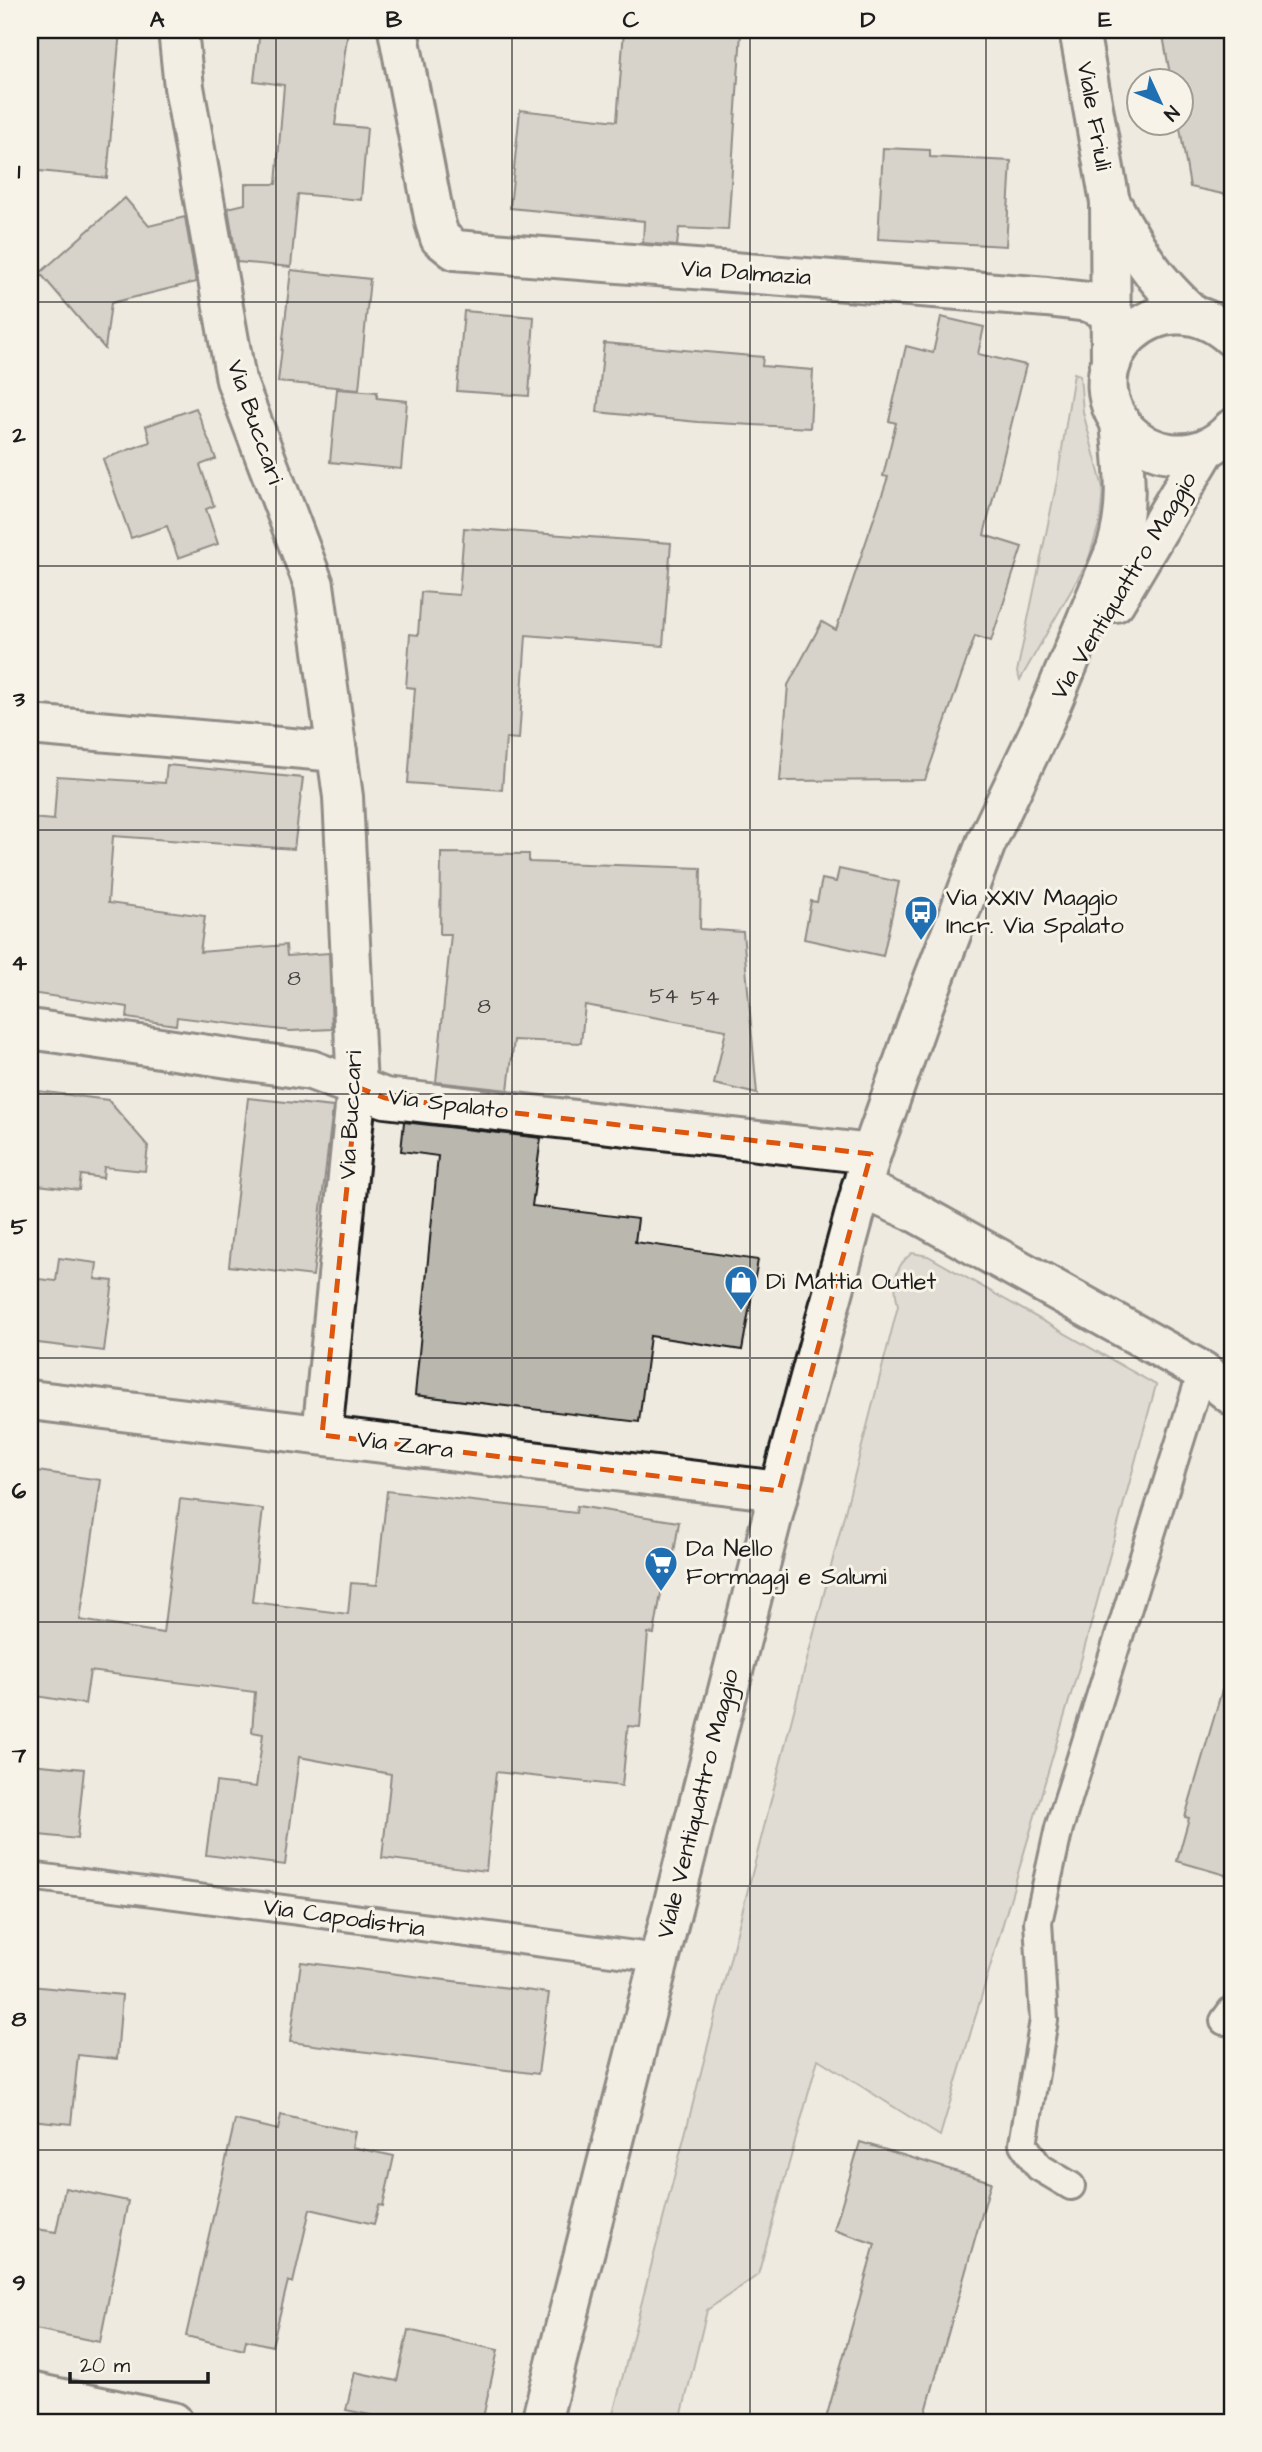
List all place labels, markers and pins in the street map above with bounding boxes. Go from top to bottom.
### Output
place label: Via XXIV Maggio Incr. Via Spalato [946,881,1124,943]
bus stop icon: Via XXIV Maggio Incr. Via Spalato [902,893,940,942]
shop icon: Di Mattia Outlet [722,1263,760,1312]
place label: Di Mattia Outlet [766,1265,936,1299]
place label: Da Nello Formaggi e Salumi [686,1532,887,1595]
supermarket icon: Da Nello Formaggi e Salumi [642,1544,680,1593]

